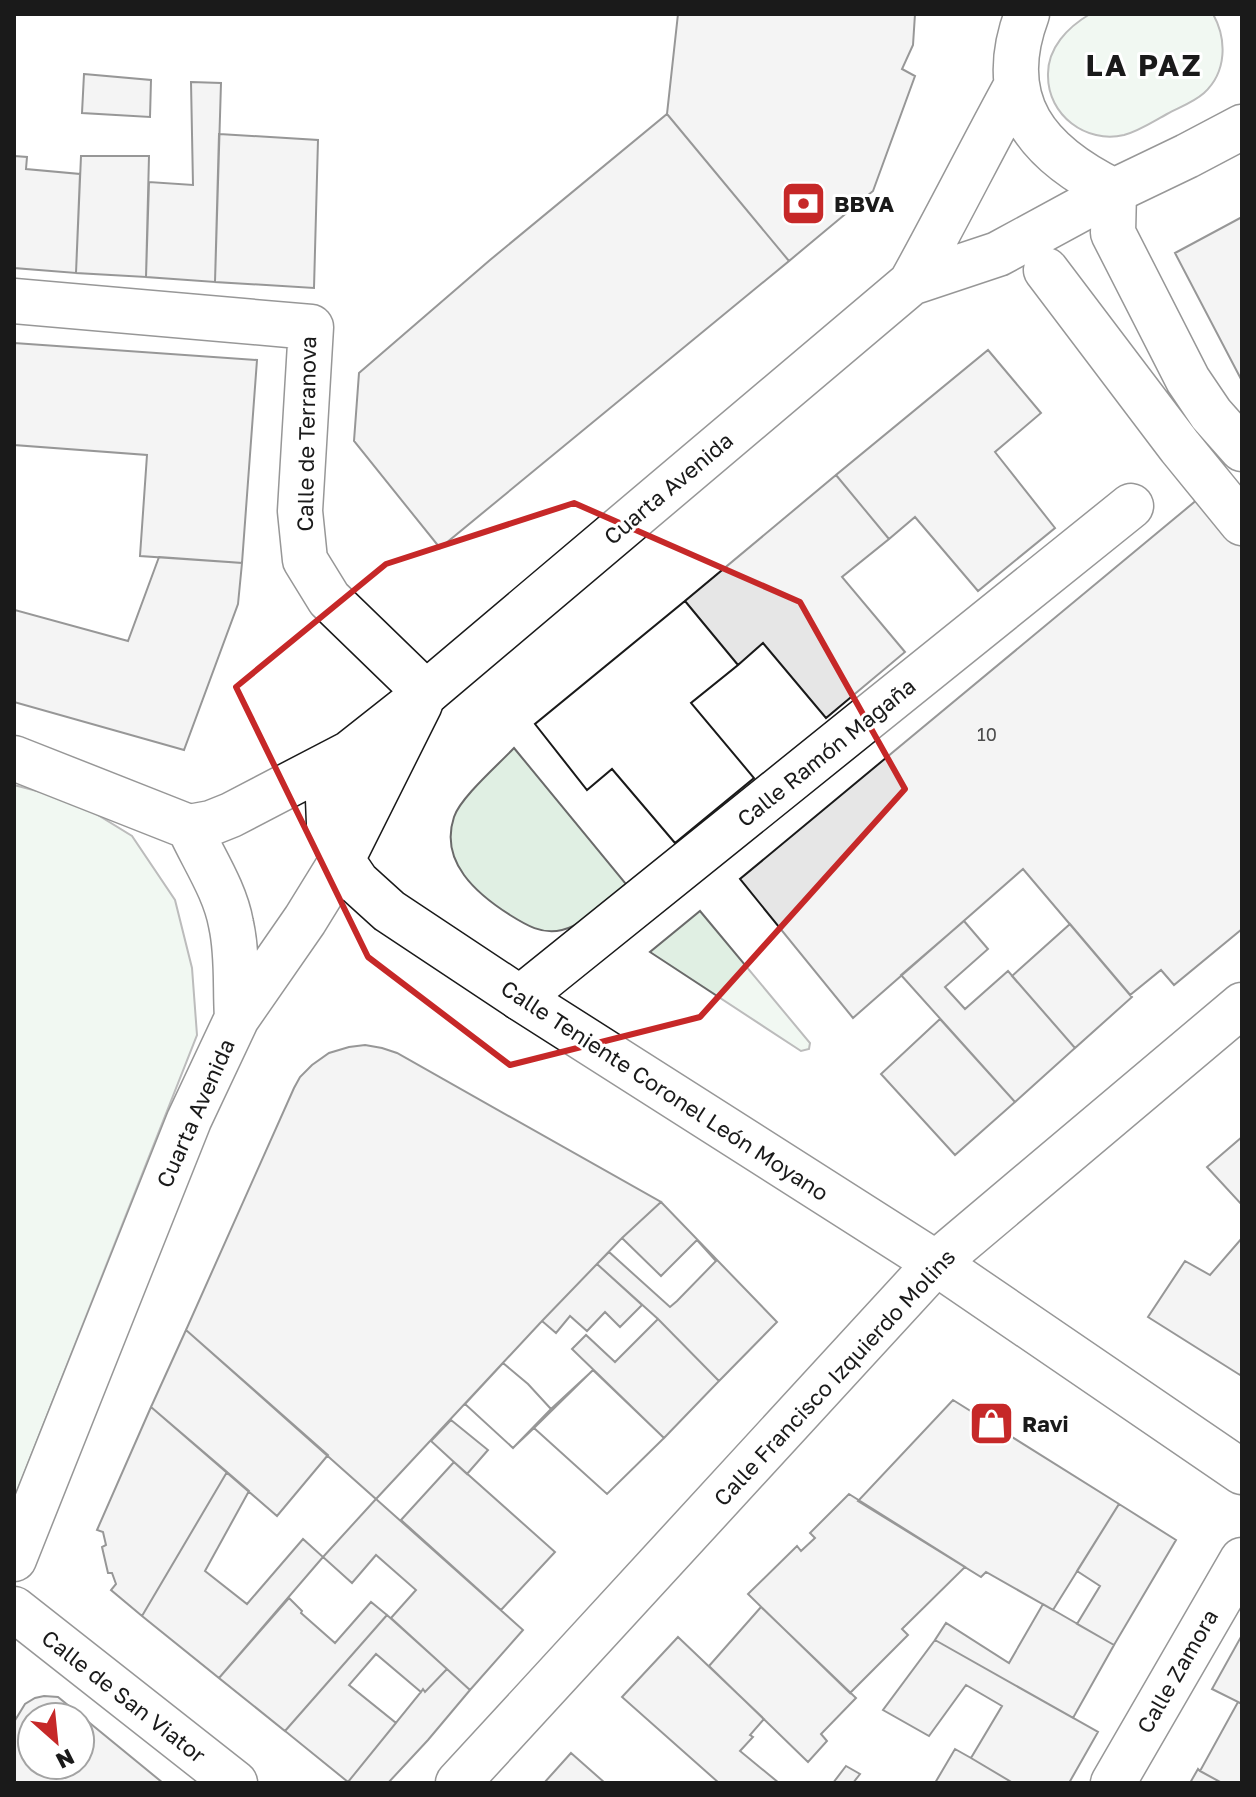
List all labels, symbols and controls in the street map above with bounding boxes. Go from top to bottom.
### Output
district label: LA PAZ [1085,47,1203,83]
bank icon: BBVA [779,179,827,227]
place label: BBVA [834,190,895,217]
street label: Calle de Terranova [291,336,321,532]
street label: Cuarta Avenida [598,426,738,550]
street label: Calle Ramón Magaña [731,672,921,832]
house number: 10 [977,723,997,745]
street label: Calle Teniente Coronel León Moyano [496,974,834,1206]
street label: Cuarta Avenida [150,1034,240,1192]
street label: Calle Francisco Izquierdo Molins [708,1243,960,1511]
shop icon: Ravi [967,1399,1015,1447]
place label: Ravi [1022,1410,1069,1437]
street label: Calle Zamora [1131,1604,1223,1738]
street label: Calle de San Viator [37,1624,212,1769]
north arrow [16,1701,96,1781]
text: N [52,1743,79,1775]

